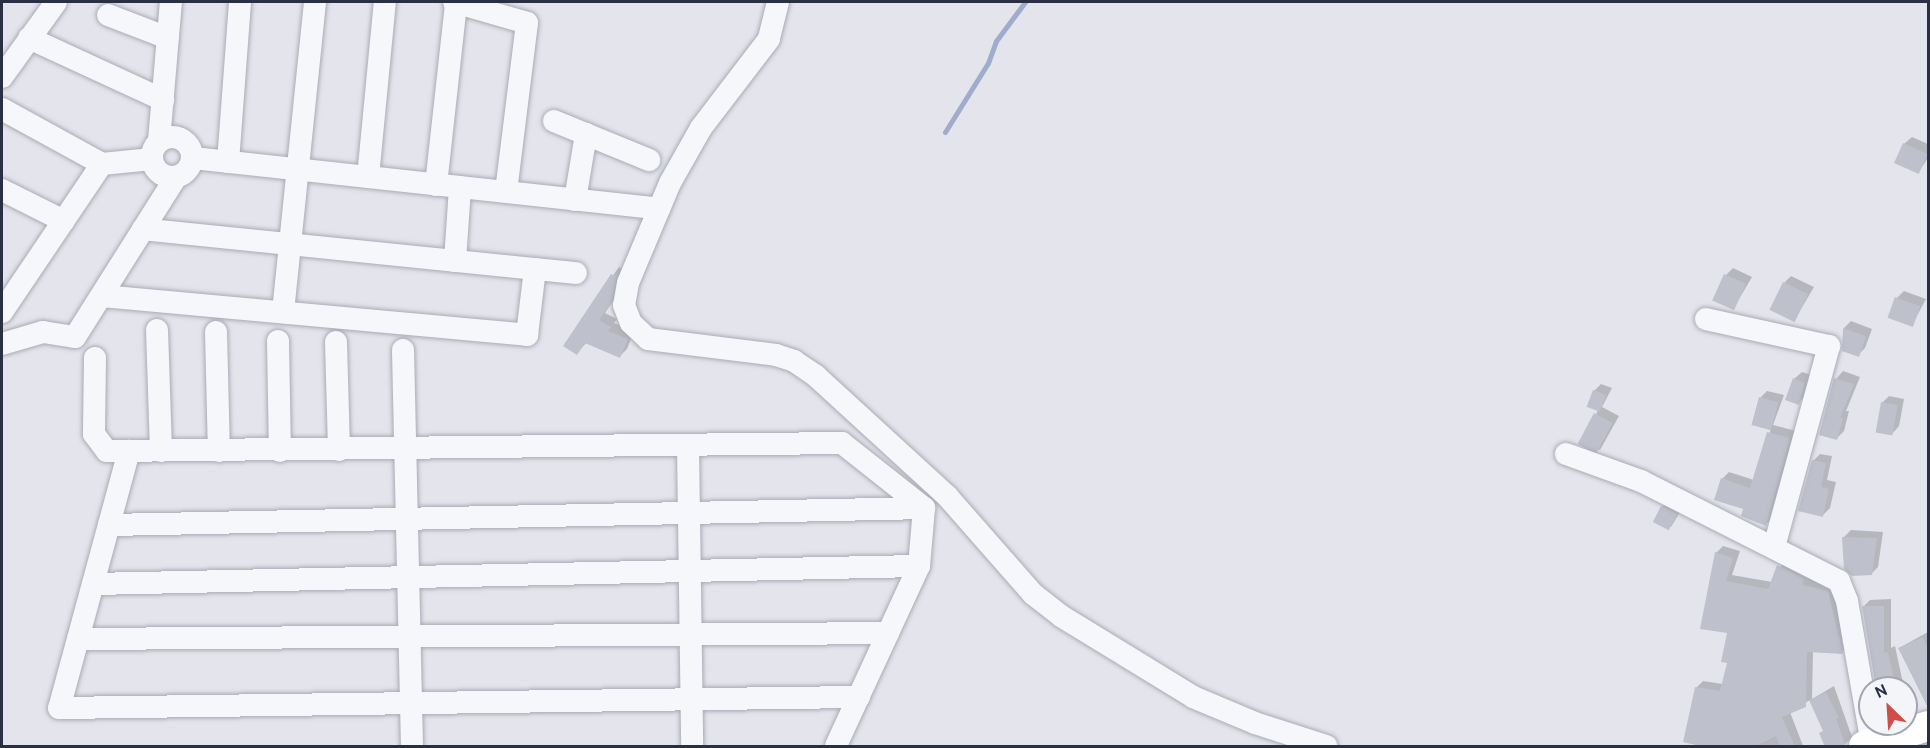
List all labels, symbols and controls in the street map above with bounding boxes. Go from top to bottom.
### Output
north arrow [1858,676,1918,736]
text: N [1872,680,1890,702]

